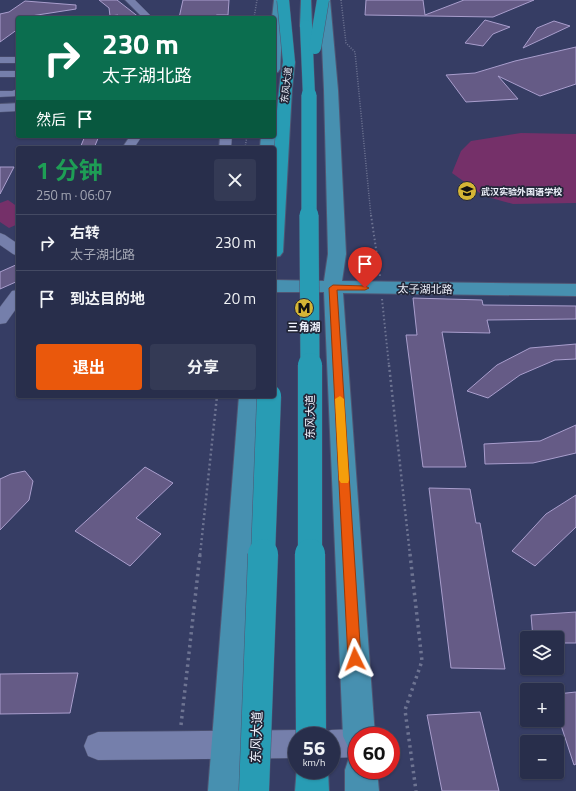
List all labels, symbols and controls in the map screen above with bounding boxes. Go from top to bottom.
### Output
text: 230 m [102,22,179,65]
icon: right [36,32,88,84]
text: 太子湖北路 [102,62,192,89]
street label: 东风大道 [277,66,295,104]
text: 然后 [36,108,66,131]
icon: arrive [74,108,96,130]
text: 1 分钟 [36,152,103,188]
button: close [214,159,256,201]
school or university icon: 武汉实验外国语学校 [456,180,478,202]
text: 250 m · 06:07 [36,185,112,205]
place label: 武汉实验外国语学校 [481,185,563,198]
text: 右转 [70,221,100,244]
text: 230 m [215,231,256,254]
icon: right [36,232,58,254]
text: 太子湖北路 [70,244,135,264]
pin [348,247,382,288]
icon: arrive [354,253,376,275]
street label: 太子湖北路 [397,281,453,297]
text: 到达目的地 [70,287,145,310]
text: 20 m [223,287,256,310]
icon: arrive [36,288,58,310]
metro station icon: 三角湖 [293,297,315,319]
place label: 三角湖 [288,319,321,335]
button: 退出 [36,344,142,390]
button: 分享 [150,344,256,390]
street label: 东风大道 [302,395,318,439]
map controls [520,631,564,779]
button: layers [520,631,564,675]
position arrow [334,638,376,680]
button: + [520,683,564,727]
street label: 东风大道 [245,711,267,763]
speed limit sign: 60 [348,727,400,779]
text: 56 [303,732,325,763]
button: − [520,735,564,779]
text: km/h [303,755,325,770]

